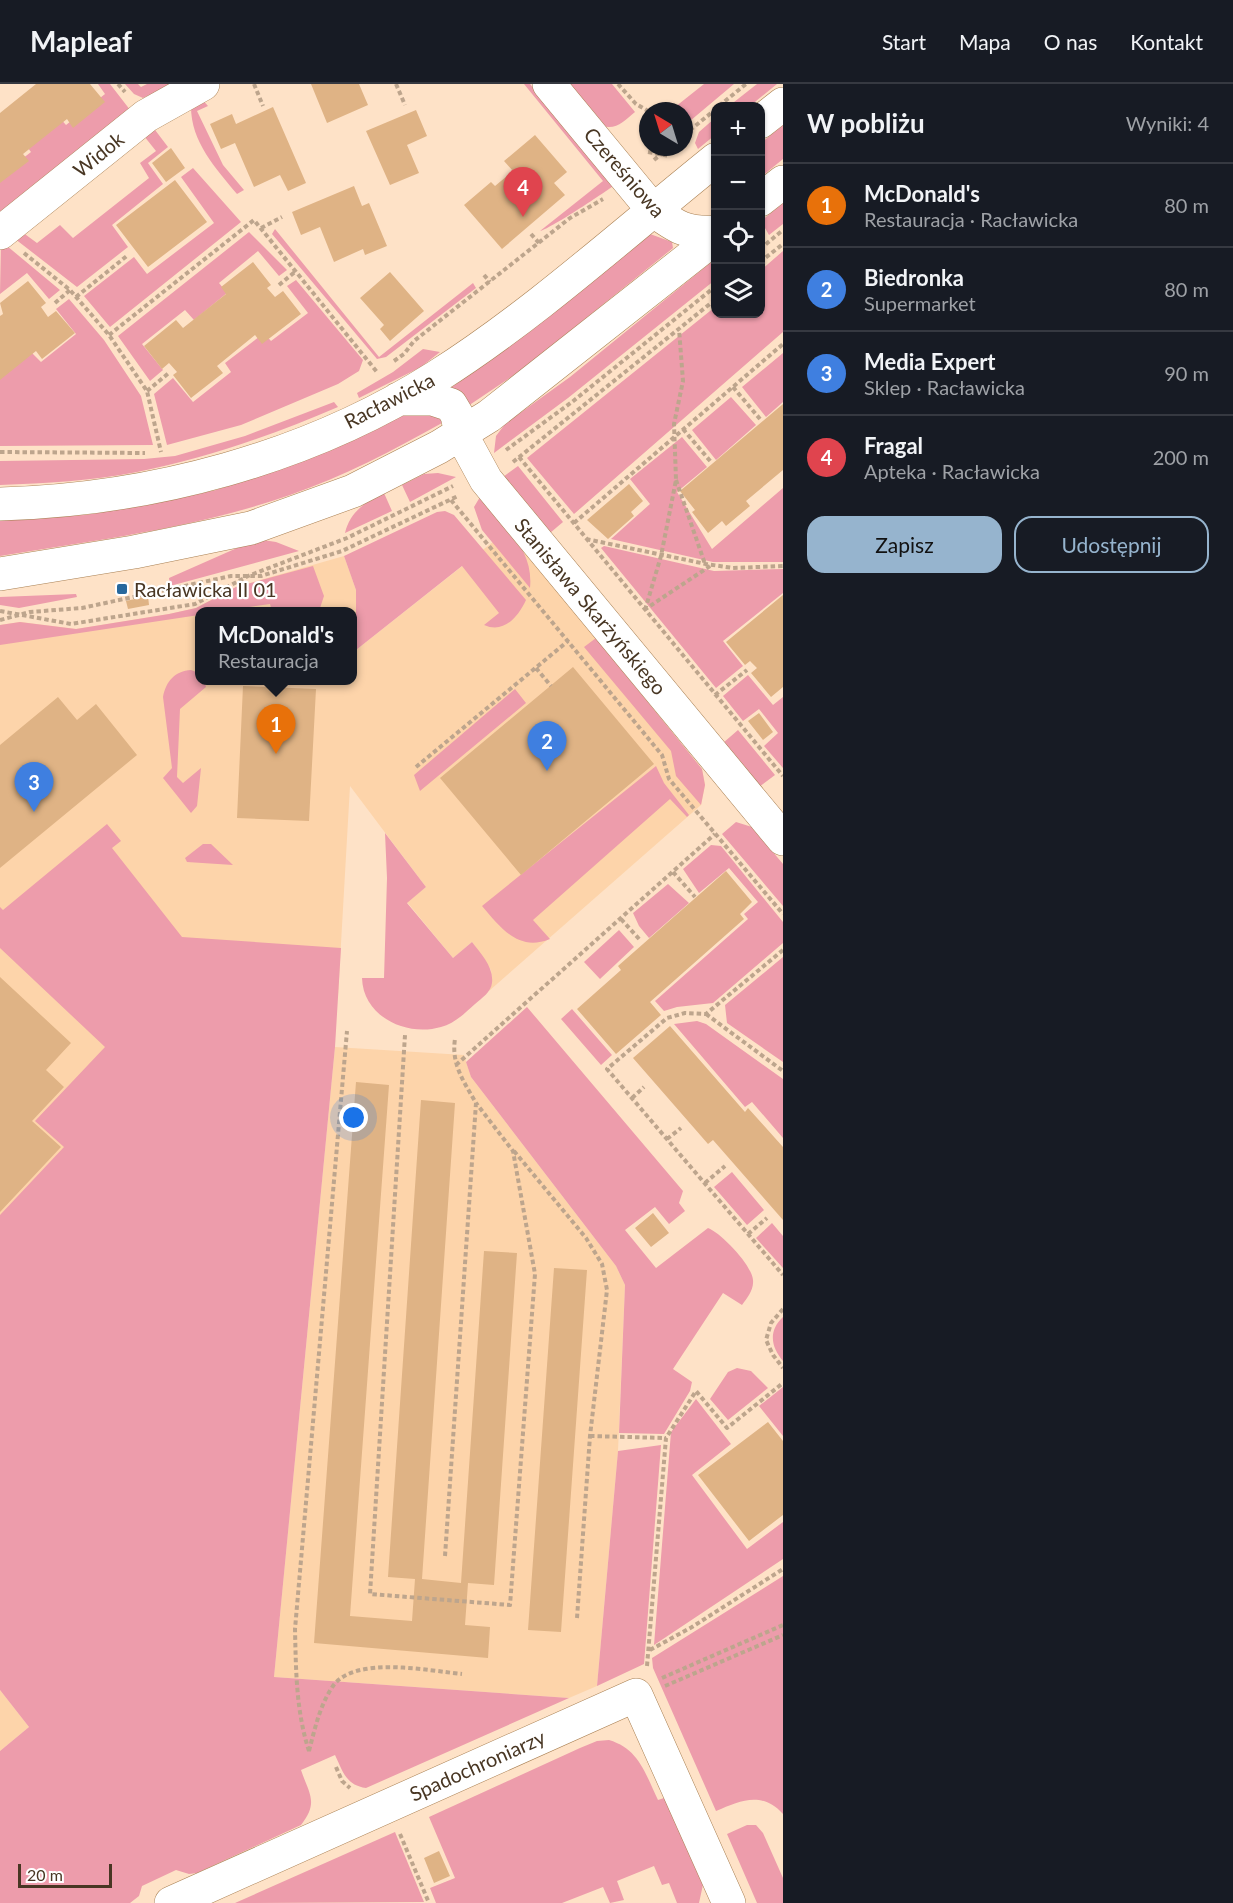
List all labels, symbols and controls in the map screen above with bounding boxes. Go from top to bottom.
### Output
text: Mapleaf [30,24,132,58]
text: Start [882,29,926,54]
text: Mapa [959,29,1011,54]
text: O nas [1044,29,1097,54]
text: Kontakt [1130,29,1203,54]
north arrow [639,102,693,156]
map controls [711,102,765,318]
button: + [711,102,765,156]
text: W pobliżu [807,107,925,139]
text: Wyniki: 4 [1126,111,1209,135]
street label: Czereśniowa [579,122,671,222]
street label: Widok [68,126,129,182]
button: − [711,156,765,210]
pin: 4 [504,168,542,217]
text: McDonald's [864,180,980,207]
text: 1 [821,193,832,217]
text: 80 m [1164,193,1209,217]
text: Restauracja · Racławicka [864,207,1078,231]
button: locate [711,210,765,264]
button: layers [711,264,765,318]
text: Biedronka [864,264,964,291]
text: 2 [821,277,832,301]
text: 80 m [1164,277,1209,301]
text: Supermarket [864,291,976,315]
text: Media Expert [864,348,996,375]
text: 3 [821,361,832,385]
text: 90 m [1164,361,1209,385]
street label: Racławicka [340,367,438,433]
text: Sklep · Racławicka [864,375,1025,399]
text: Fragal [864,432,923,459]
text: 4 [821,445,832,469]
text: 200 m [1153,445,1209,469]
text: Apteka · Racławicka [864,459,1040,483]
street label: Stanisława Skarżyńskiego [510,513,672,699]
button: Zapisz [807,516,1002,573]
button: Udostępnij [1014,516,1209,573]
place label: Racławicka II 01 [134,577,277,601]
marker: Racławicka II 01 [115,582,129,596]
popup [195,607,357,685]
text: McDonald's [218,621,334,648]
text: Restauracja [218,648,319,672]
pin: 1 [256,704,296,754]
pin: 2 [528,722,566,771]
pin: 3 [15,762,54,812]
your location [339,1103,368,1132]
street label: Spadochroniarzy [406,1724,549,1806]
scale bar [18,1861,112,1888]
text: 20 m [27,1865,63,1884]

